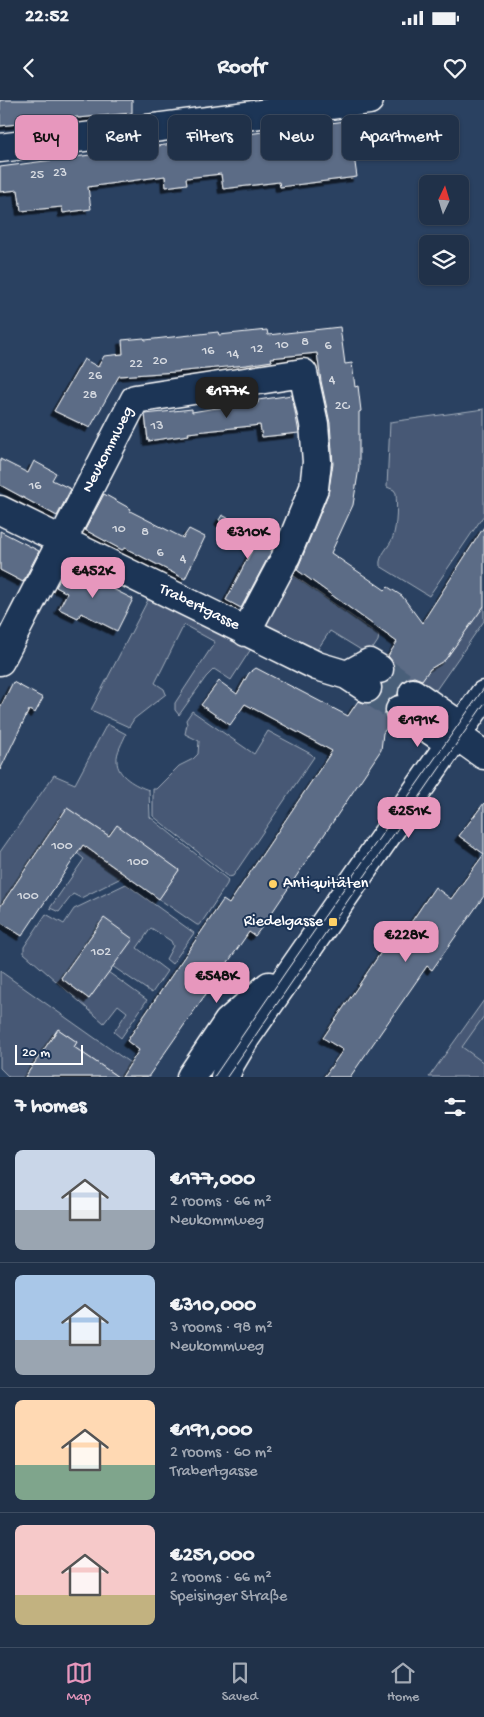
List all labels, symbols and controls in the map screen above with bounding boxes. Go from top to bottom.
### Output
text: 22:52 [25,6,69,29]
icon: back [15,54,43,82]
icon: heart [441,54,469,82]
text: Roofr [218,55,266,81]
chip: Buy [15,115,78,160]
chip: Rent [88,115,158,160]
chip: Filters [168,115,251,160]
chip: New [261,115,332,160]
chip: Apartment [342,115,459,160]
house number: 23 [53,165,67,182]
house number: 25 [30,167,44,184]
north arrow [419,175,469,225]
map controls [419,175,469,285]
button: layers [419,235,469,285]
house number: 8 [301,334,309,351]
house number: 10 [274,337,289,354]
house number: 6 [324,338,332,355]
house number: 12 [250,341,263,358]
house number: 16 [201,343,215,360]
house number: 14 [226,346,240,363]
house number: 20 [153,353,167,370]
house number: 22 [129,356,143,373]
house number: 26 [88,368,103,385]
house number: 4 [329,372,336,389]
pin: €177K [192,376,262,419]
text: €177K [206,383,248,402]
house number: 28 [83,387,98,404]
house number: 2C [335,398,351,415]
street label: Neukommweg [79,404,139,496]
house number: 13 [150,418,163,435]
house number: 16 [28,478,42,495]
pin: €310K [213,518,283,560]
house number: 10 [111,521,126,538]
house number: 8 [141,524,149,541]
text: €310K [227,524,269,543]
house number: 6 [156,545,164,562]
house number: 4 [180,551,187,568]
pin: €452K [58,556,128,599]
text: €452K [72,563,114,582]
street label: Trabertgasse [155,580,243,636]
pin: €191K [383,706,453,748]
text: €191K [398,712,438,731]
pin: €251K [374,796,444,839]
text: €251K [388,803,430,822]
house number: 100 [50,838,73,855]
house number: 100 [126,854,149,871]
place label: Antiquitäten [283,875,369,894]
marker: Antiquitäten [267,878,279,890]
house number: 100 [16,888,39,905]
place label: Riedelgasse [244,913,324,932]
marker: Riedelgasse [327,916,339,928]
pin: €228K [371,920,441,963]
text: €228K [385,927,427,946]
house number: 102 [90,944,111,961]
pin: €548K [182,962,252,1004]
text: €548K [195,968,239,987]
scale bar [15,1042,82,1065]
text: 20 m [22,1045,50,1062]
icon: filters [441,1093,469,1121]
text: 7 homes [15,1095,87,1120]
text: €177,000 [170,1168,255,1193]
icon: home [55,1170,115,1230]
text: 2 rooms · 66 m² [170,1193,271,1212]
text: Neukommweg [170,1212,264,1231]
text: €310,000 [170,1294,256,1319]
icon: home [55,1295,115,1355]
text: 3 rooms · 98 m² [170,1319,272,1338]
text: Neukommweg [170,1338,264,1357]
text: €191,000 [170,1419,252,1444]
icon: home [55,1420,115,1480]
text: 2 rooms · 60 m² [170,1444,272,1463]
text: Trabertgasse [170,1463,258,1482]
text: €251,000 [170,1544,255,1569]
icon: home [55,1545,115,1605]
text: 2 rooms · 66 m² [170,1569,271,1588]
text: Speisinger Straße [170,1588,287,1607]
tab: Map [65,1659,93,1706]
tab: Saved [222,1659,258,1706]
tab: Home [387,1659,419,1706]

